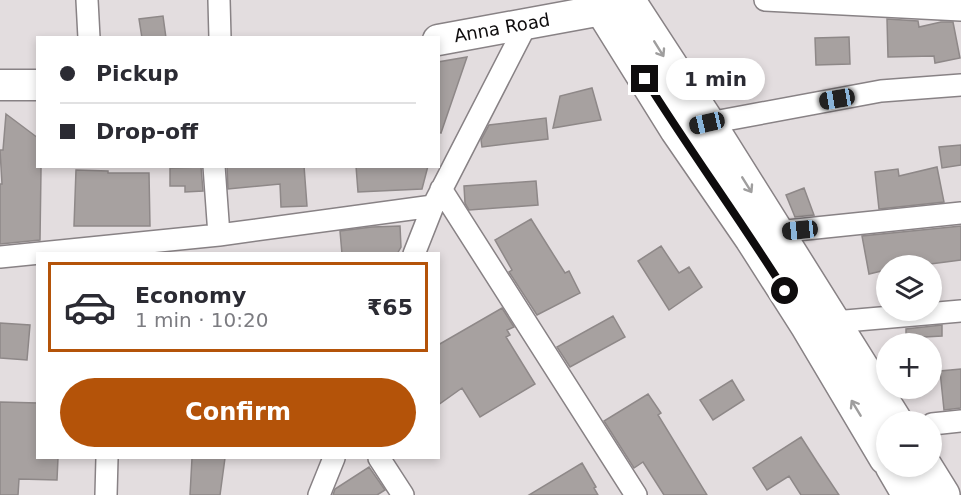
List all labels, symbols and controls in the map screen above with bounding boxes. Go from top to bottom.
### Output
street label: Anna Road [452,9,552,46]
one-way arrow [653,41,665,57]
callout: 1 min [666,58,765,100]
text: Pickup [96,61,179,86]
route end [631,65,658,92]
text: 1 min [684,67,747,91]
car [818,87,856,111]
car [687,110,727,136]
text: Drop-off [96,119,198,144]
one-way arrow [741,176,753,192]
car [781,219,819,241]
map controls [876,255,942,477]
button: layers [876,255,942,321]
route start [771,277,798,304]
icon: car [63,280,117,334]
text: Economy [135,283,246,308]
text: ₹65 [367,295,413,320]
text: 1 min · 10:20 [135,308,269,332]
button: + [876,333,942,399]
button: Confirm [60,378,416,447]
one-way arrow [850,400,862,417]
button: − [876,411,942,477]

